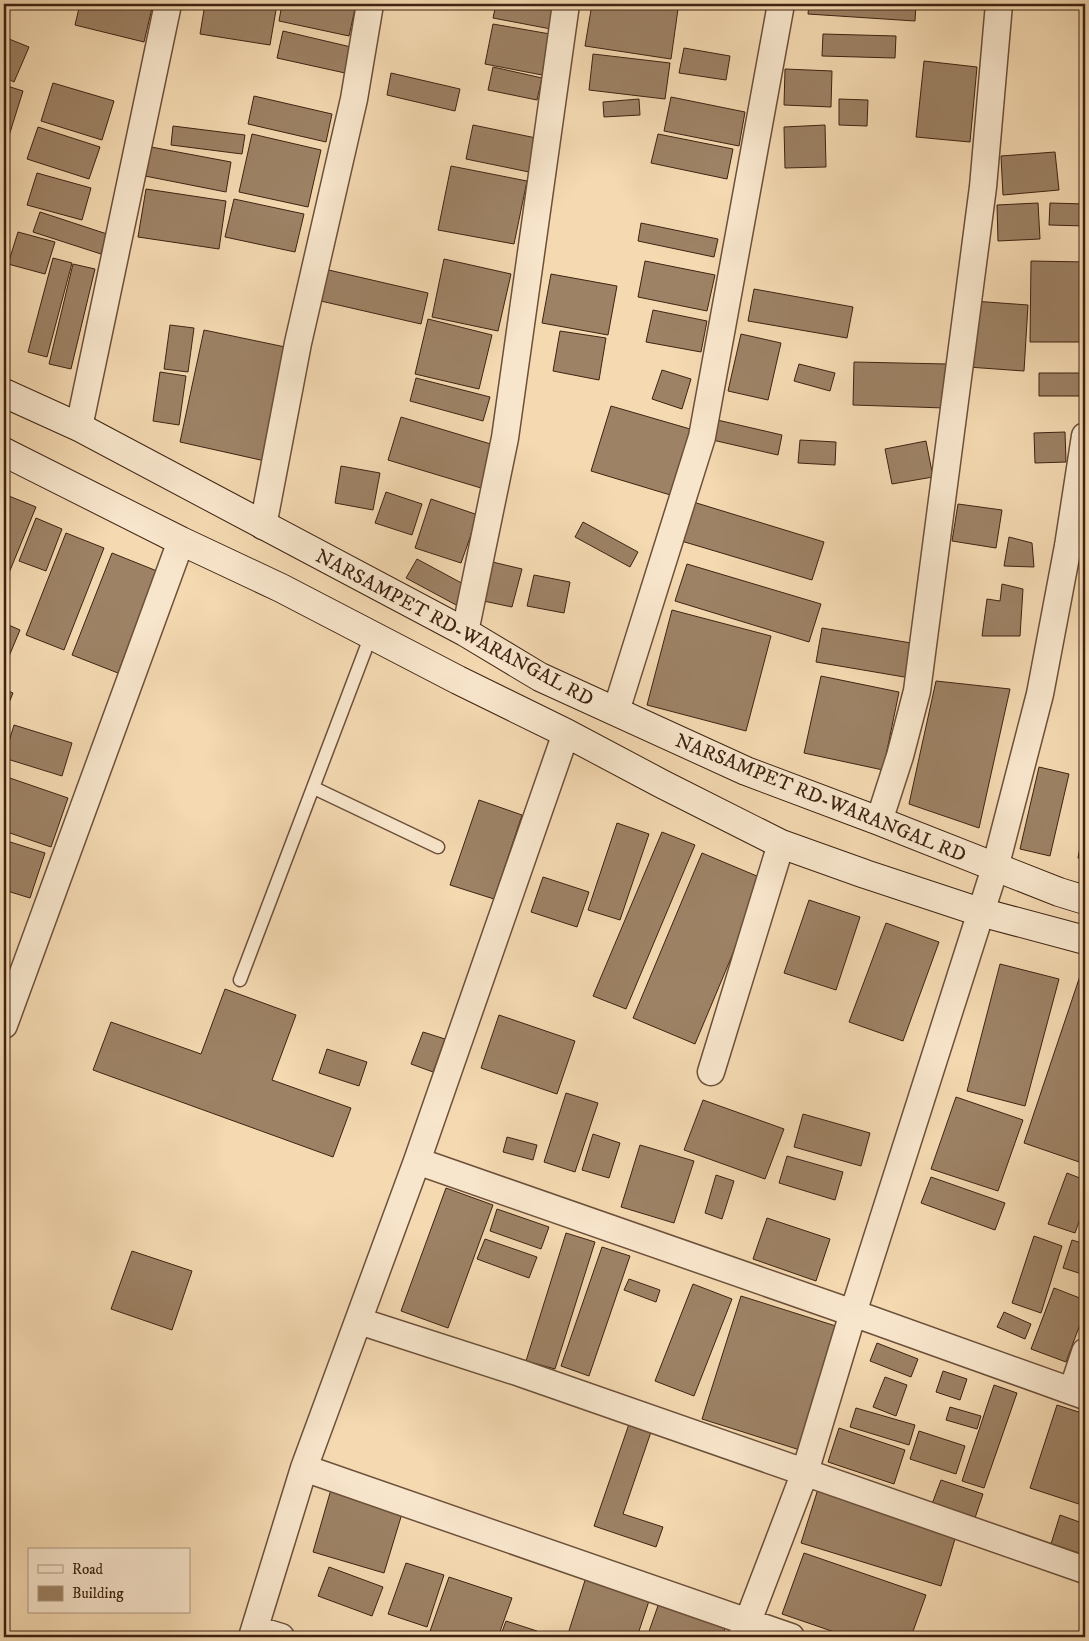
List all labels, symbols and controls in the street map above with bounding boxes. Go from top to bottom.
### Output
street label: NARSAMPET RD-WARANGAL RD [311,544,598,712]
street label: NARSAMPET RD-WARANGAL RD [671,728,970,868]
legend [28,1548,190,1614]
text: Road [72,1560,104,1579]
text: Building [72,1584,124,1603]

